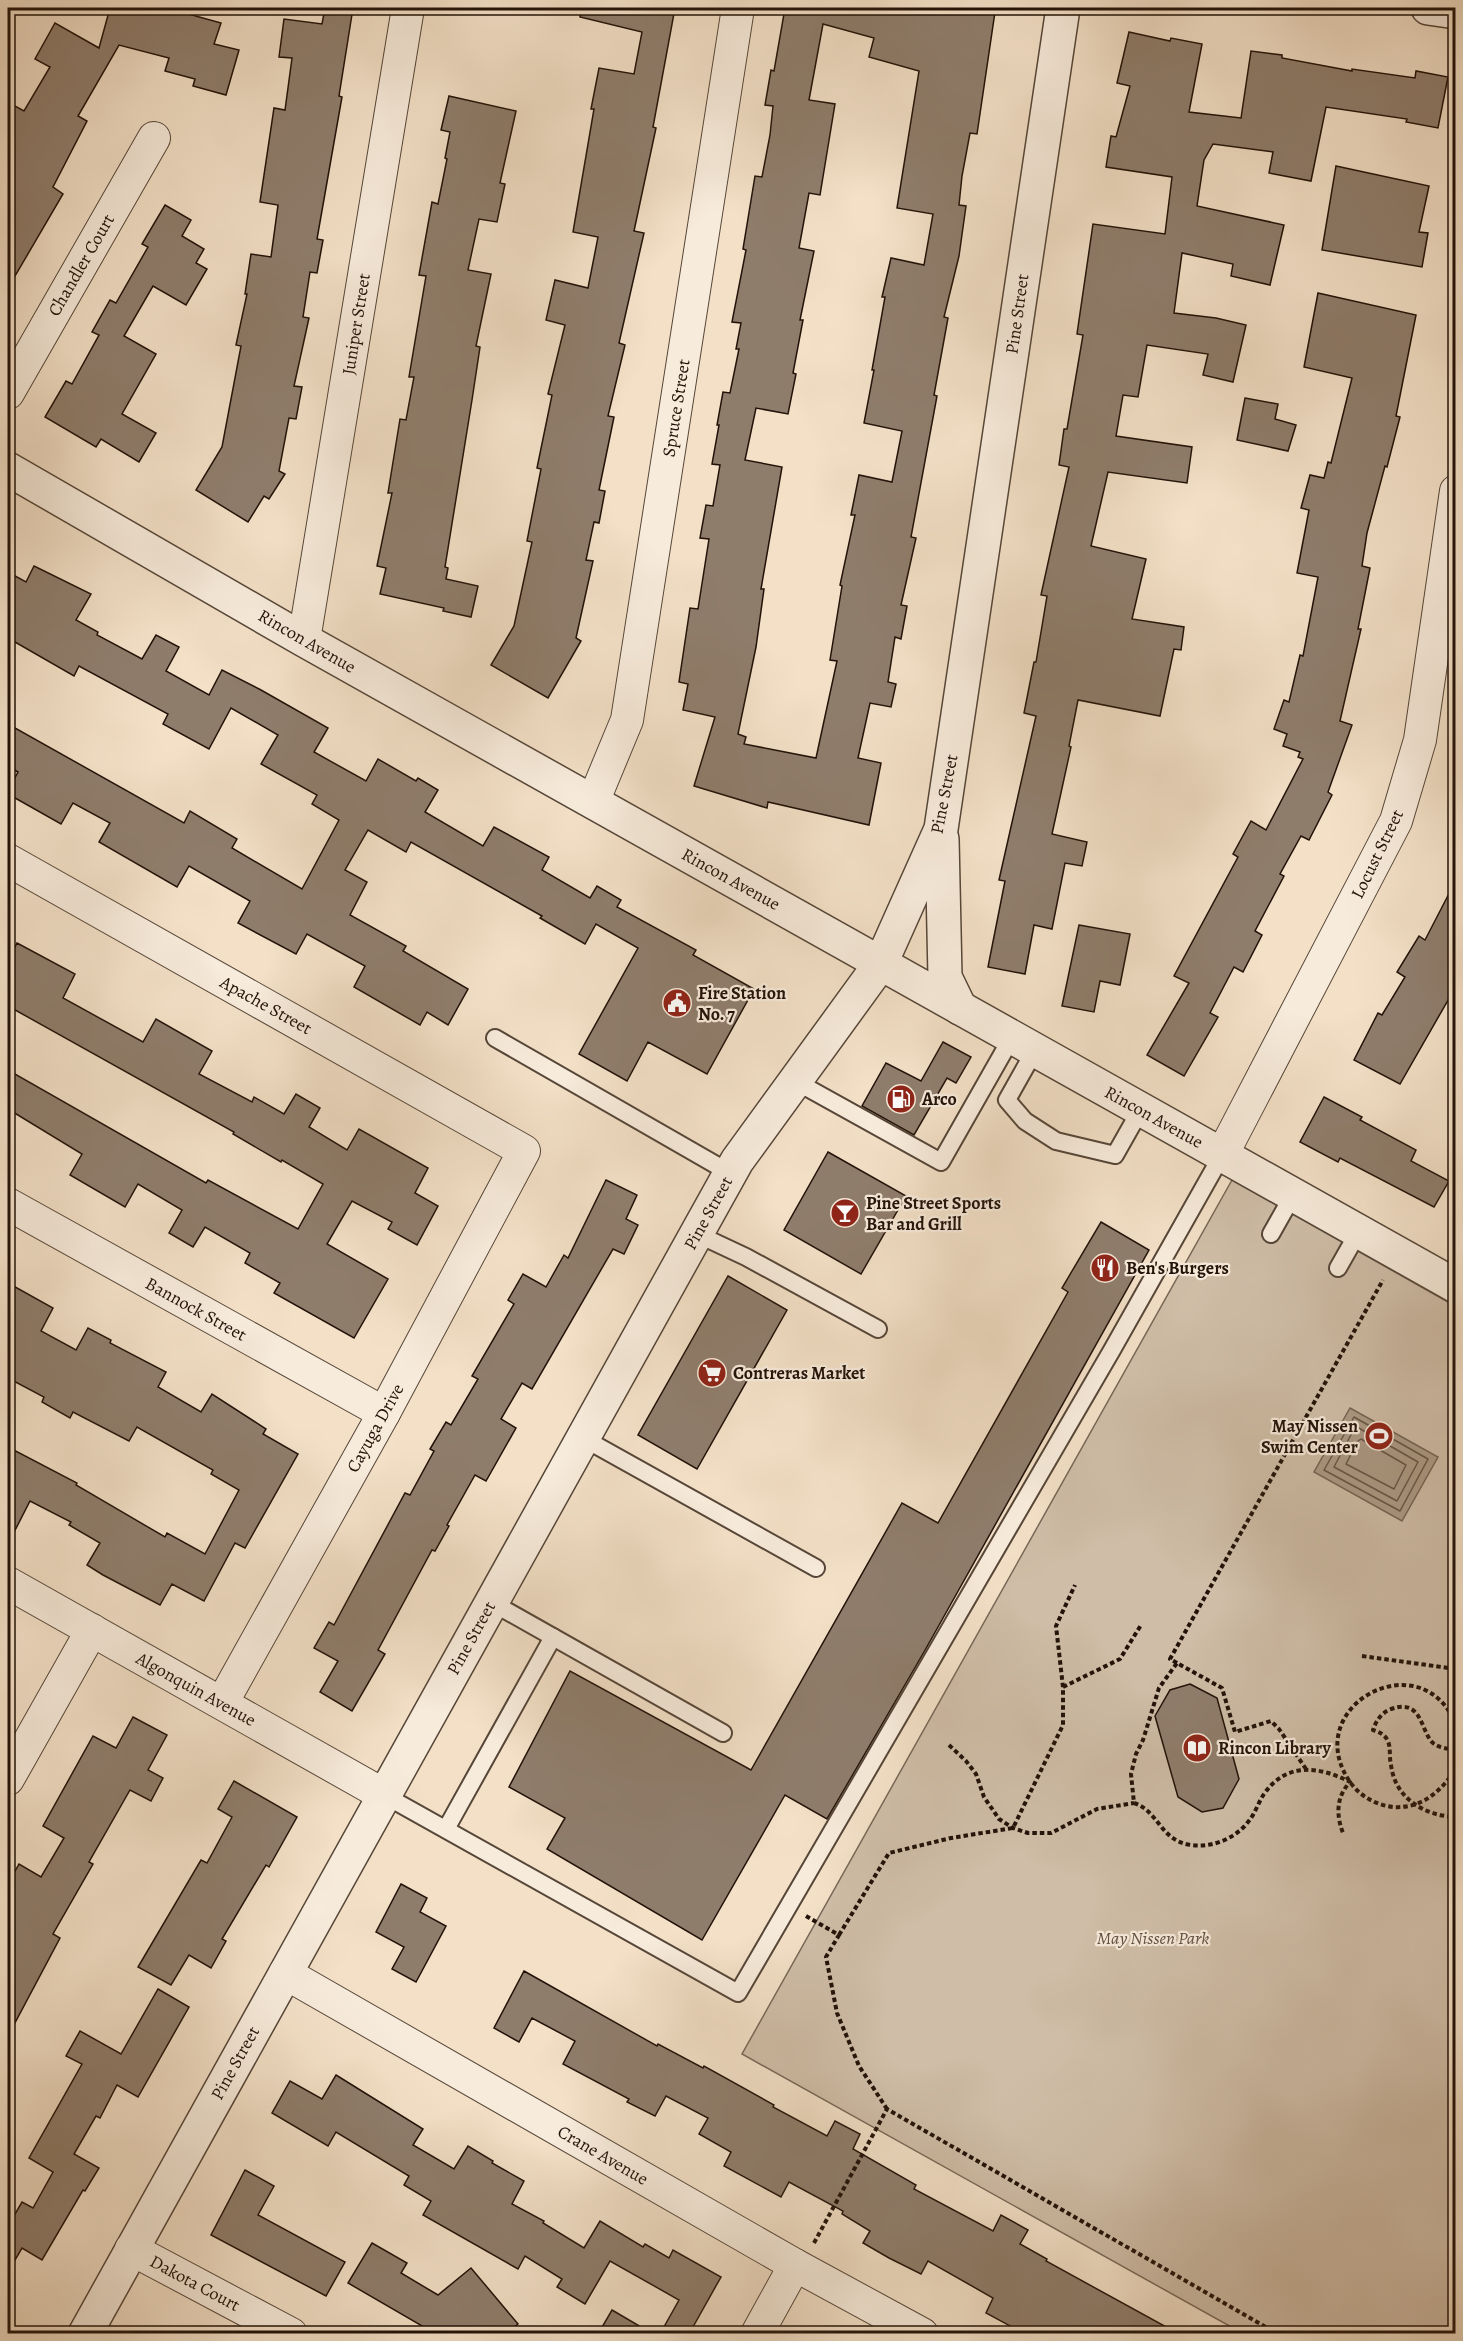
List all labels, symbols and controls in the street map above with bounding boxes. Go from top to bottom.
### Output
street label: Chandler Court [42,210,120,320]
street label: Juniper Street [336,272,376,376]
street label: Pine Street [1000,272,1034,356]
street label: Spruce Street [656,357,696,459]
street label: Rincon Avenue [254,603,360,679]
street label: Pine Street [925,752,963,836]
street label: Locust Street [1345,805,1409,903]
street label: Rincon Avenue [677,842,785,916]
street label: Apache Street [215,969,316,1040]
place label: Fire Station No. 7 [698,981,786,1026]
public building icon: Fire Station No. 7 [661,987,693,1019]
street label: Rincon Avenue [1100,1080,1208,1154]
fuel station icon: Arco [885,1083,917,1115]
place label: Arco [921,1087,957,1111]
street label: Pine Street [678,1172,738,1254]
place label: Pine Street Sports Bar and Grill [866,1191,1001,1236]
bar icon: Pine Street Sports Bar and Grill [829,1197,861,1229]
restaurant icon: Ben's Burgers [1089,1252,1121,1284]
place label: Ben's Burgers [1126,1256,1229,1280]
street label: Bannock Street [141,1271,251,1347]
supermarket icon: Contreras Market [696,1357,728,1389]
place label: Contreras Market [733,1361,865,1385]
street label: Cayuga Drive [341,1379,409,1477]
place label: May Nissen Swim Center [1261,1414,1359,1459]
sports icon: May Nissen Swim Center [1363,1420,1395,1452]
street label: Pine Street [441,1597,501,1679]
street label: Algonquin Avenue [131,1646,260,1732]
library icon: Rincon Library [1181,1732,1213,1764]
place label: Rincon Library [1218,1736,1331,1760]
park label: May Nissen Park [1097,1926,1209,1950]
street label: Pine Street [205,2022,265,2104]
street label: Crane Avenue [553,2119,653,2191]
street label: Dakota Court [146,2249,244,2317]

